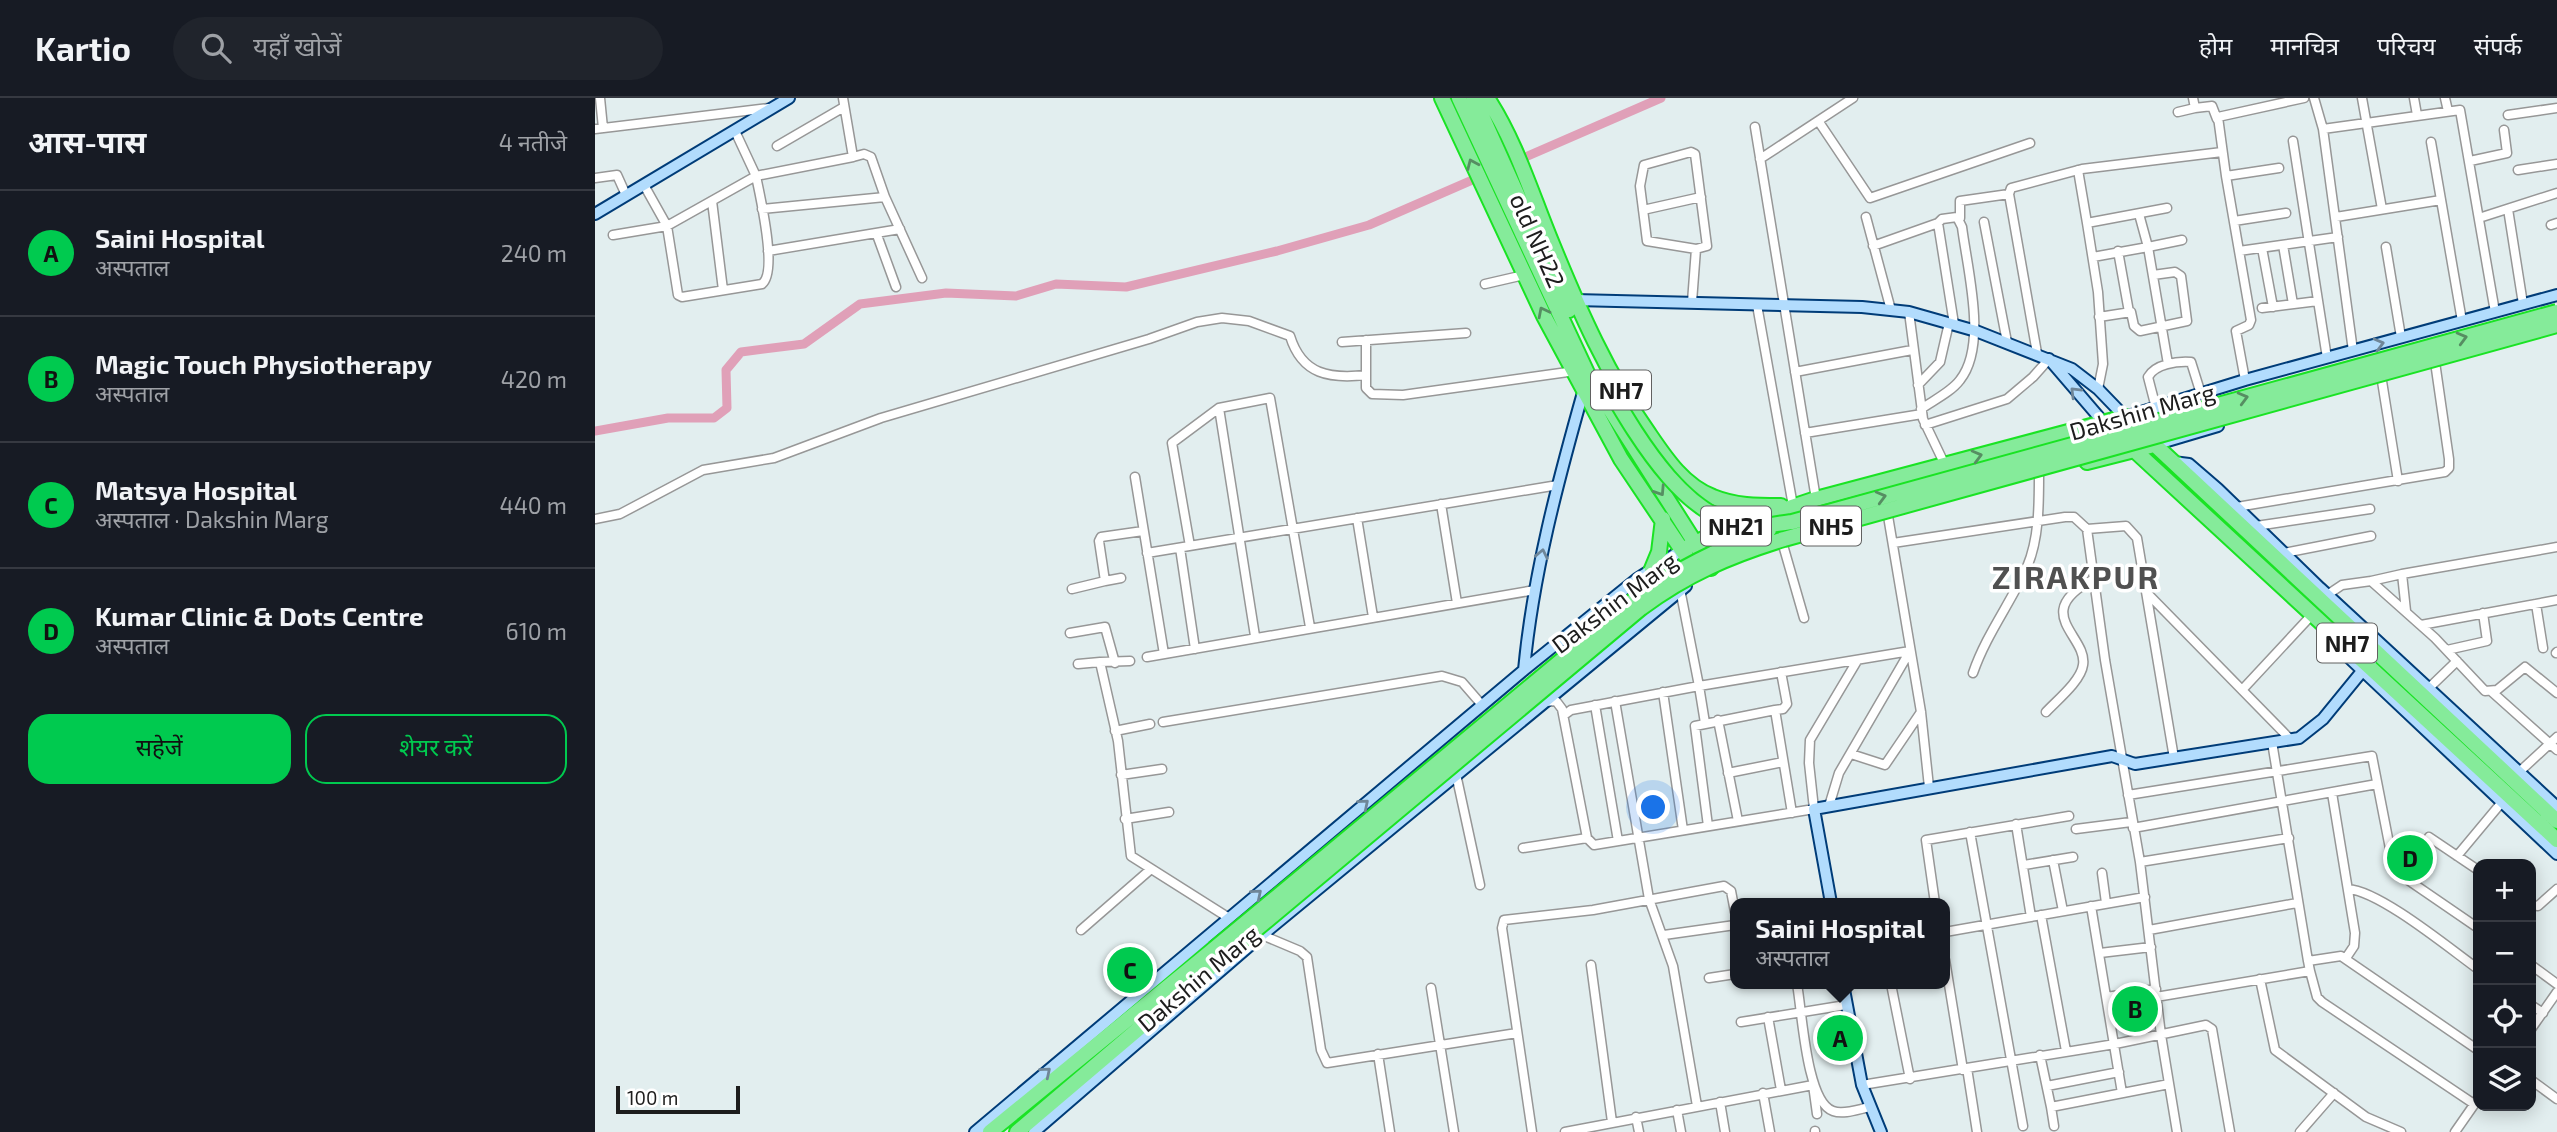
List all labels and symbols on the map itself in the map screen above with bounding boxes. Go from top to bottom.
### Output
one-way arrow [1466,159,1480,172]
street label: old NH22 [1504,189,1572,291]
one-way arrow [1537,307,1551,319]
one-way arrow [2456,332,2468,346]
one-way arrow [2372,337,2384,352]
road number: NH7 [1591,370,1651,410]
street label: Dakshin Marg [2066,376,2218,446]
one-way arrow [2071,387,2084,400]
one-way arrow [2237,392,2249,406]
one-way arrow [1971,450,1983,464]
one-way arrow [1652,484,1665,497]
one-way arrow [1875,491,1887,505]
road number: NH21 [1701,506,1771,546]
road number: NH5 [1801,506,1861,546]
street label: Dakshin Marg [1545,545,1683,659]
one-way arrow [1534,548,1549,560]
district label: ZIRAKPUR [1992,557,2160,595]
road number: NH7 [2317,624,2377,663]
your location [1636,790,1670,824]
one-way arrow [1356,800,1369,812]
pin: D [2387,832,2433,884]
one-way arrow [1249,890,1262,902]
street label: Dakshin Marg [1131,919,1265,1037]
pin: C [1107,944,1153,996]
pin: B [2112,983,2158,1035]
pin: A [1817,1012,1863,1064]
one-way arrow [1038,1068,1051,1080]
scale bar [616,1083,740,1115]

